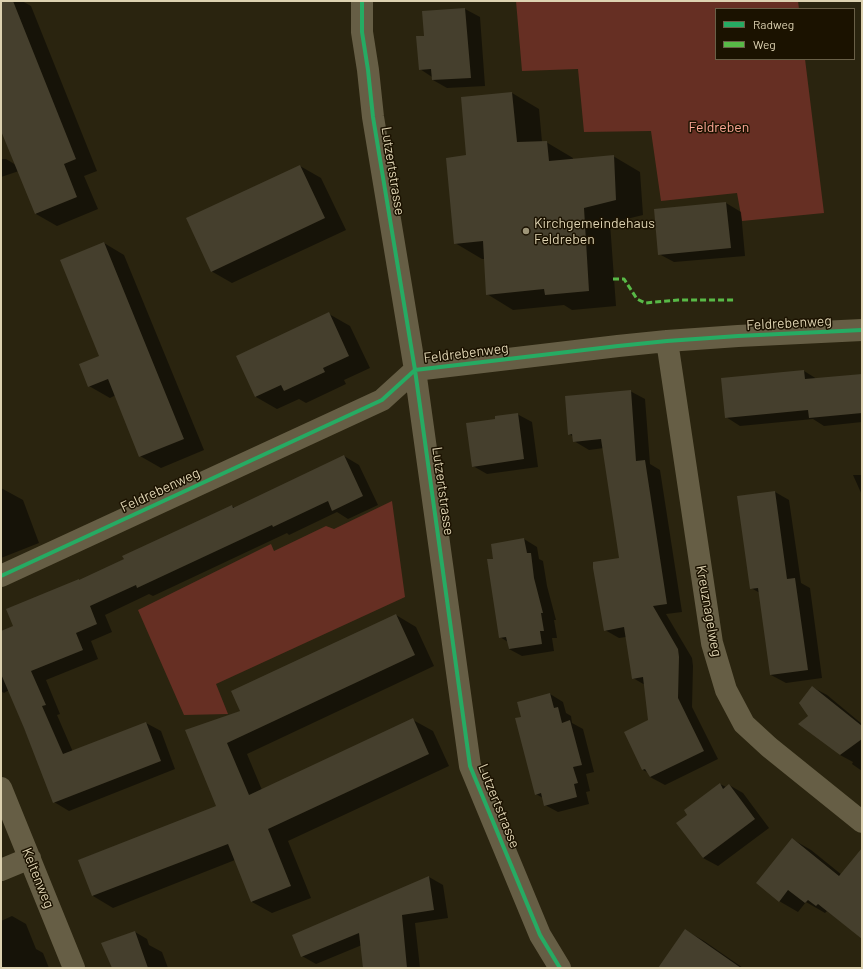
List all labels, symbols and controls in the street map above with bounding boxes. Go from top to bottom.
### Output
legend [715,8,855,60]
text: Radweg [753,17,794,31]
text: Weg [753,37,776,51]
park label: Feldreben [689,119,749,135]
street label: Lutzertstrasse [378,126,408,216]
place label: Kirchgemeindehaus Feldreben [534,215,655,248]
marker: Kirchgemeindehaus Feldreben [521,226,531,236]
street label: Feldrebenweg [746,312,832,334]
street label: Feldrebenweg [423,339,509,367]
street label: Lutzertstrasse [428,446,458,536]
street label: Feldrebenweg [118,464,202,516]
street label: Kreuznagelweg [693,564,725,658]
street label: Lutzertstrasse [474,761,524,851]
street label: Keltenweg [18,845,58,911]

